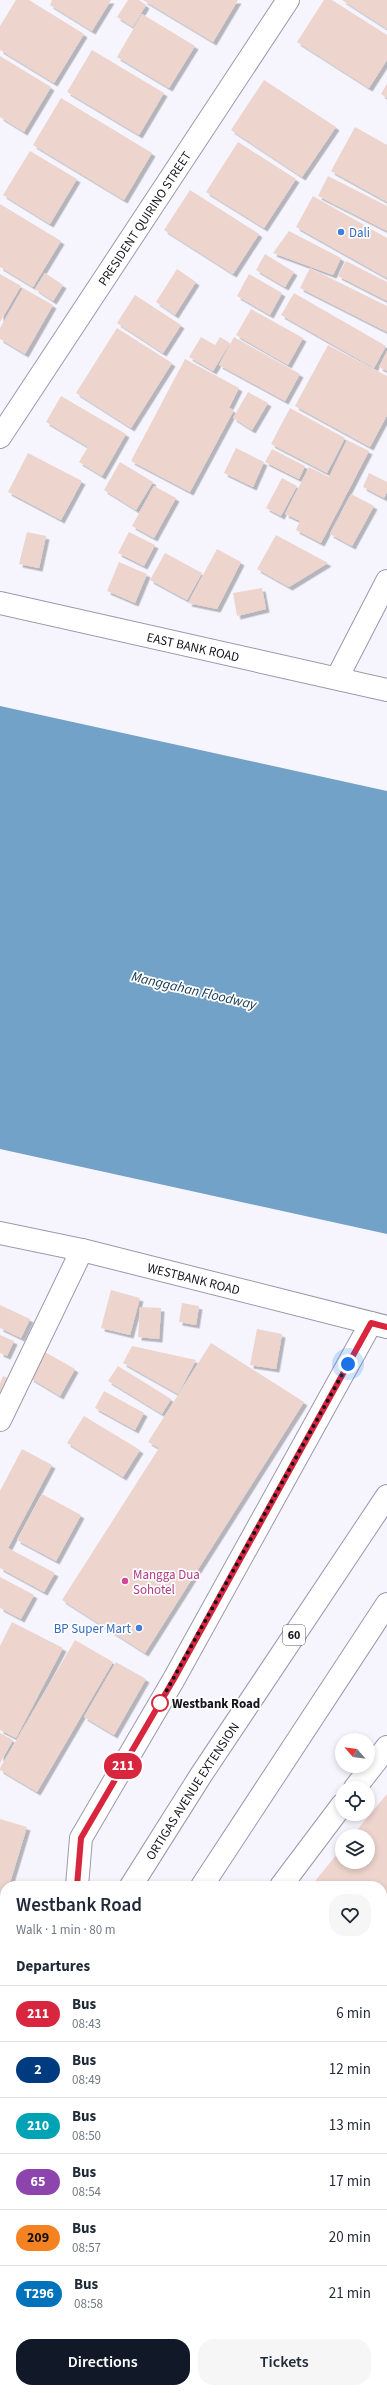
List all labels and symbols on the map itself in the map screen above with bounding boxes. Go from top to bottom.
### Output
street label: PRESIDENT QUIRINO STREET [94,148,196,290]
place label: Dali [349,224,370,242]
marker: Dali [336,227,346,237]
street label: EAST BANK ROAD [145,628,241,667]
water label: Manggahan Floodway [129,967,259,1015]
street label: WESTBANK ROAD [145,1259,242,1300]
your location [338,1354,358,1374]
place label: Mangga Dua Sohotel [133,1566,200,1599]
marker: Mangga Dua Sohotel [120,1576,130,1586]
place label: BP Super Mart [54,1620,132,1638]
marker: BP Super Mart [134,1623,144,1633]
road number: 60 [283,1625,305,1645]
marker: Westbank Road [151,1694,169,1712]
place label: Westbank Road [172,1695,260,1713]
street label: ORTIGAS AVENUE EXTENSION [142,1719,244,1864]
north arrow [335,1733,375,1773]
line badge: 211 [100,1753,146,1779]

